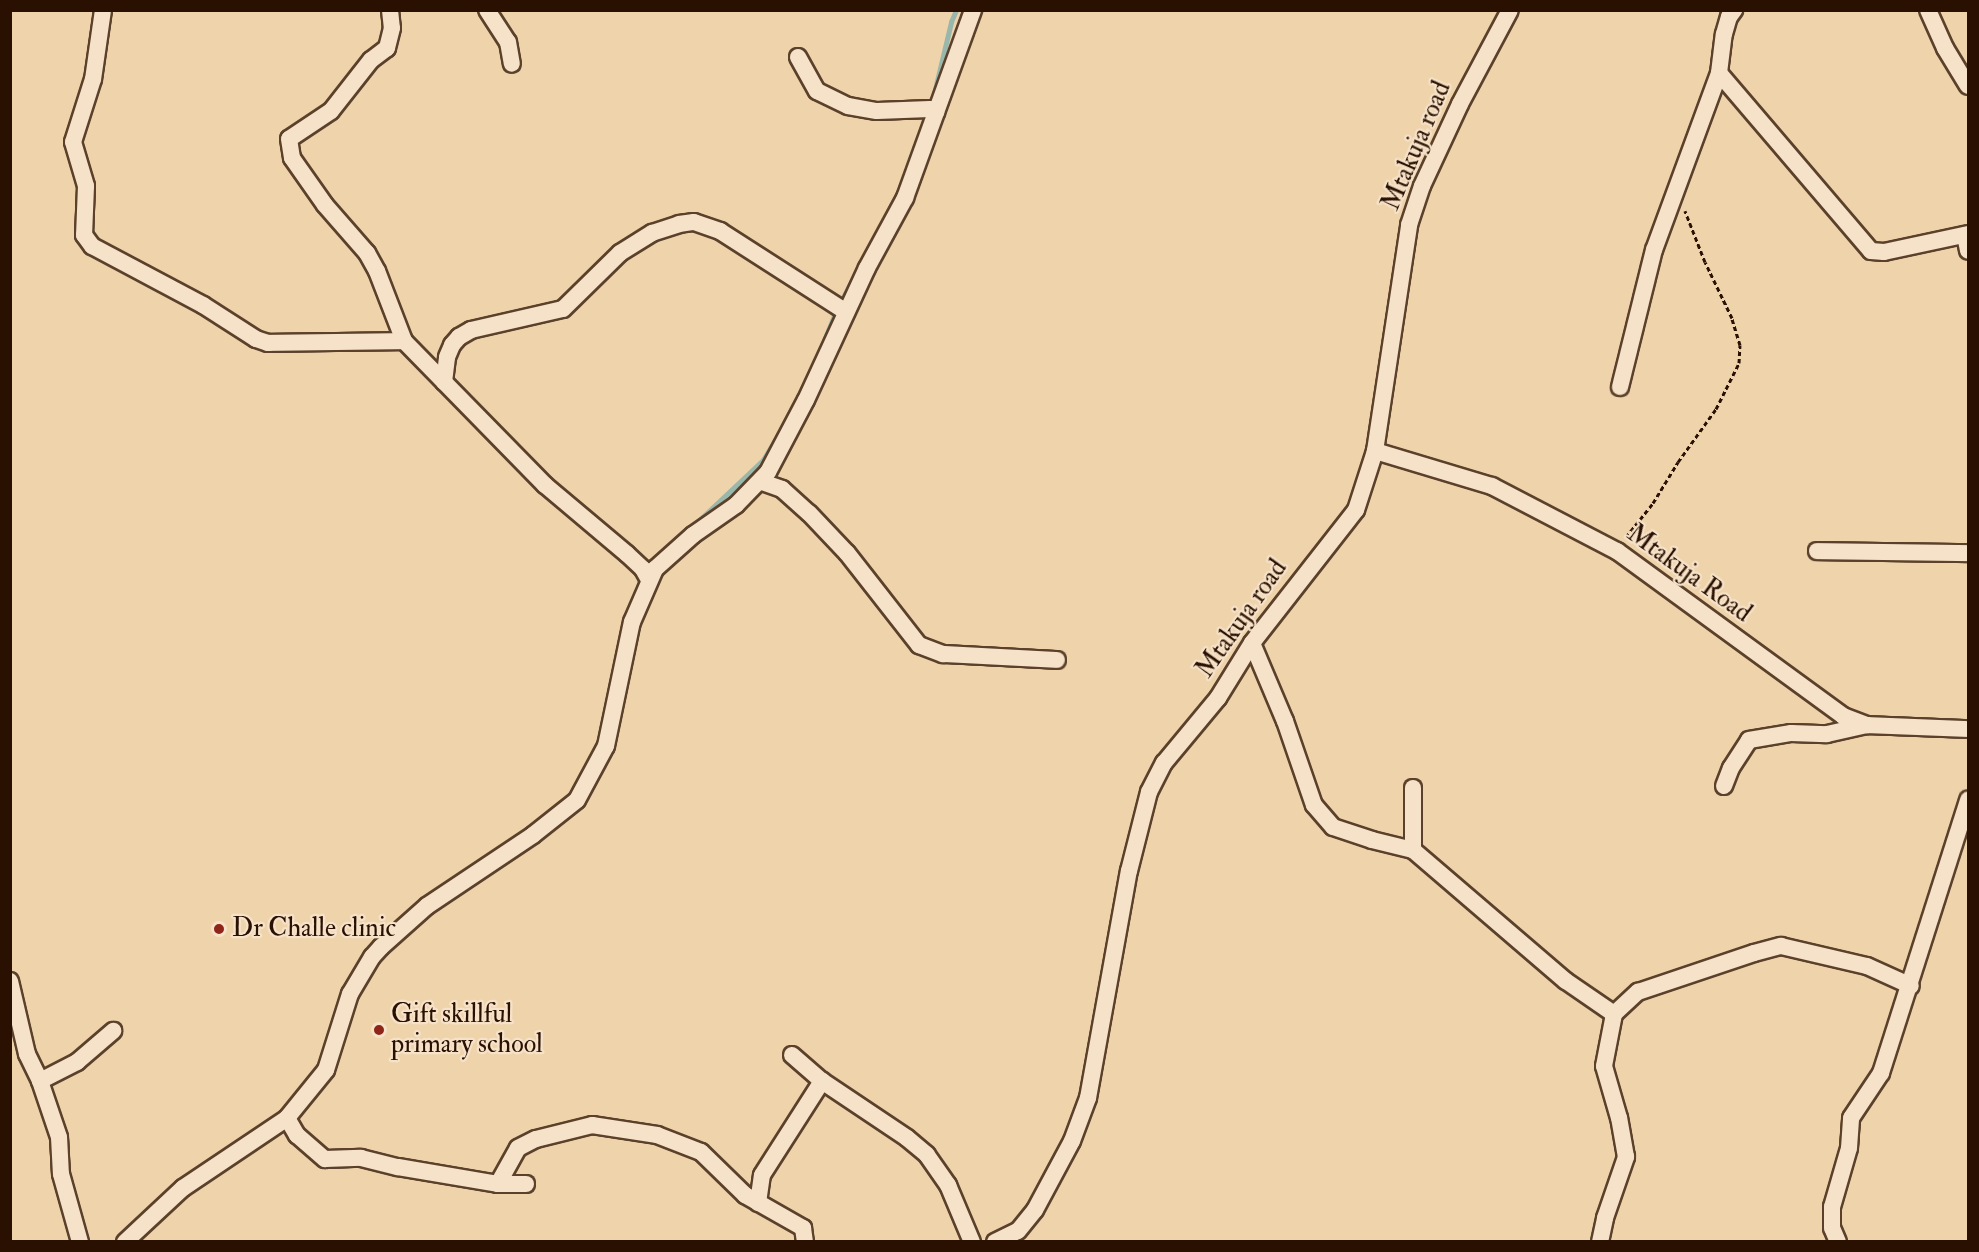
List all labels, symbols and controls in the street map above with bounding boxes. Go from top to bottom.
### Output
street label: Mtakuja road [1376,77,1458,215]
street label: Mtakuja Road [1621,518,1757,630]
street label: Mtakuja road [1190,554,1294,684]
place label: Dr Challe clinic [232,913,396,945]
marker: Dr Challe clinic [210,920,228,938]
place label: Gift skillful primary school [391,999,543,1060]
marker: Gift skillful primary school [372,1023,386,1037]

